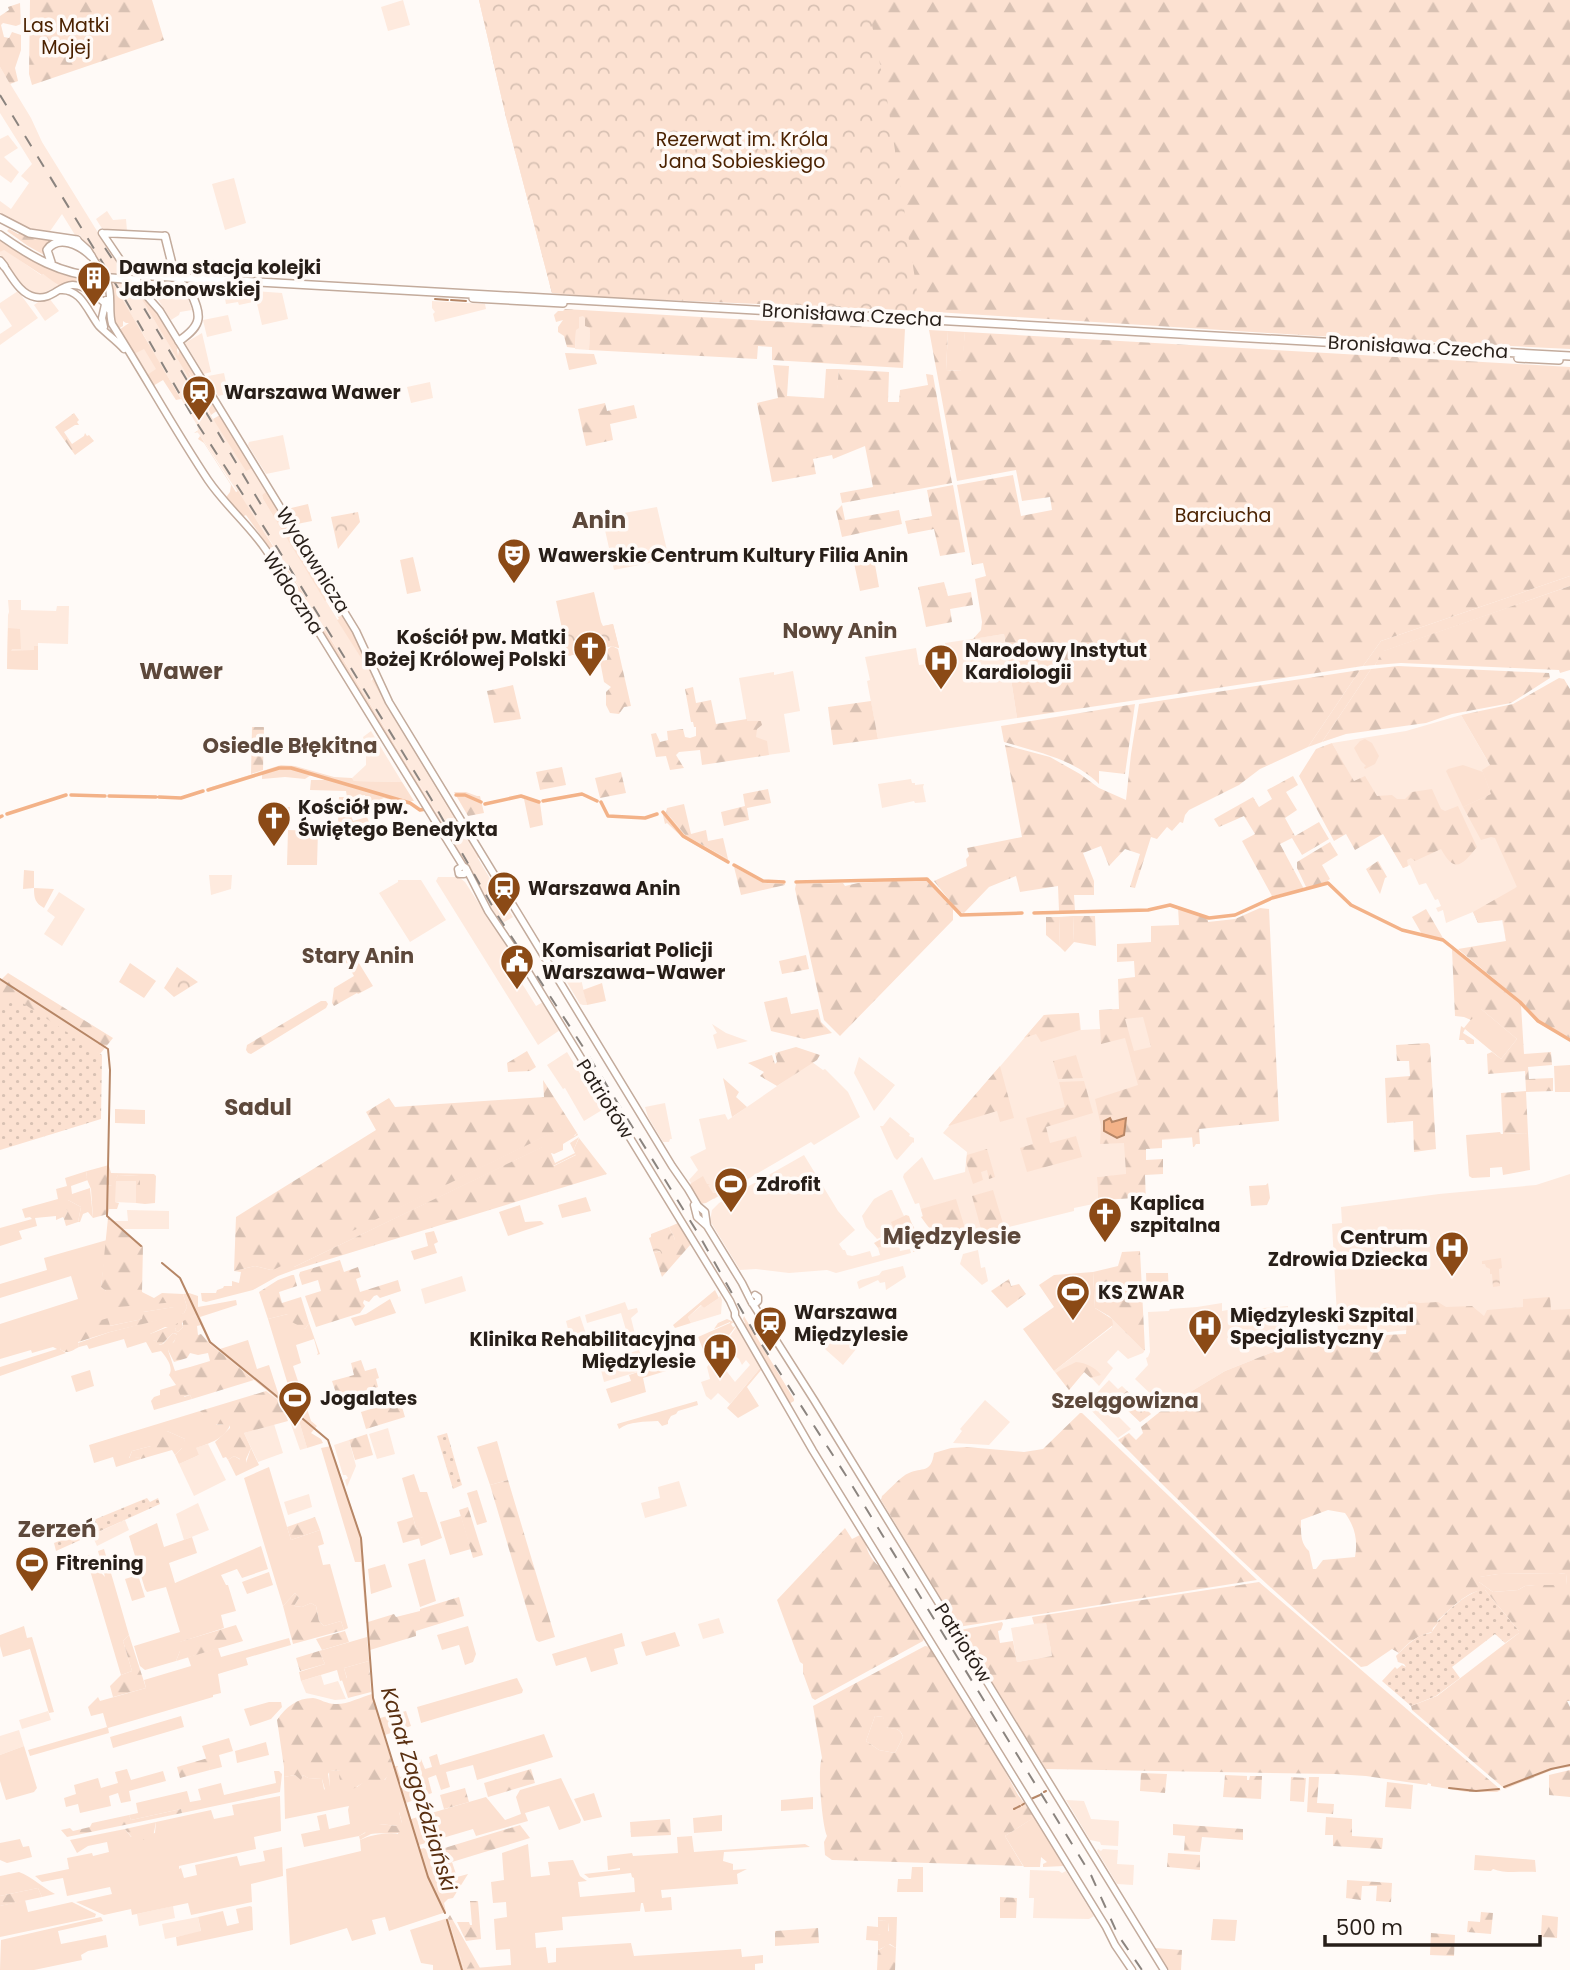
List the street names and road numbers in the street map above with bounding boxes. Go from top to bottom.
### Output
street label: Bronisława Czecha [761,297,943,333]
street label: Bronisława Czecha [1327,329,1509,365]
street label: Wydawnicza [270,502,356,618]
street label: Widoczna [256,546,330,640]
street label: Patriotów [570,1054,640,1144]
street label: Patriotów [928,1598,998,1688]

